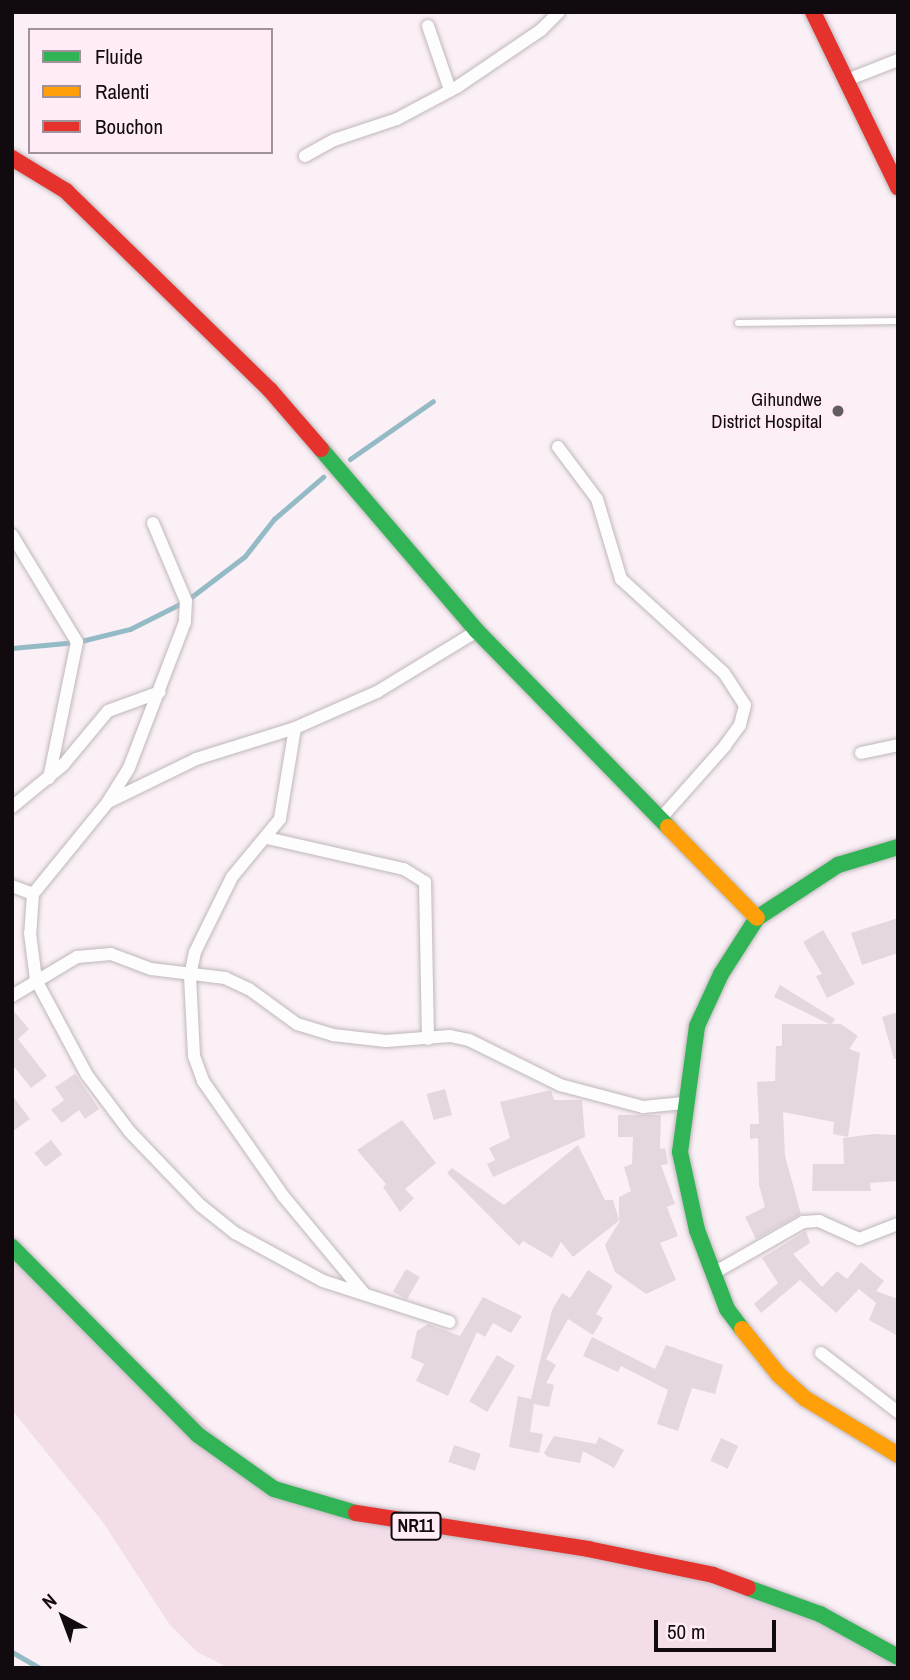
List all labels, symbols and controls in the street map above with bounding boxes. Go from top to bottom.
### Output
legend [28,28,273,154]
text: Fluide [95,42,143,71]
text: Ralenti [95,77,150,106]
text: Bouchon [95,112,163,141]
place label: Gihundwe District Hospital [711,389,822,433]
marker: Gihundwe District Hospital [828,401,848,421]
road number: NR11 [390,1512,442,1540]
north arrow [28,1582,98,1652]
text: N [36,1588,62,1615]
scale bar [658,1606,780,1650]
text: 50 m [667,1617,705,1646]

